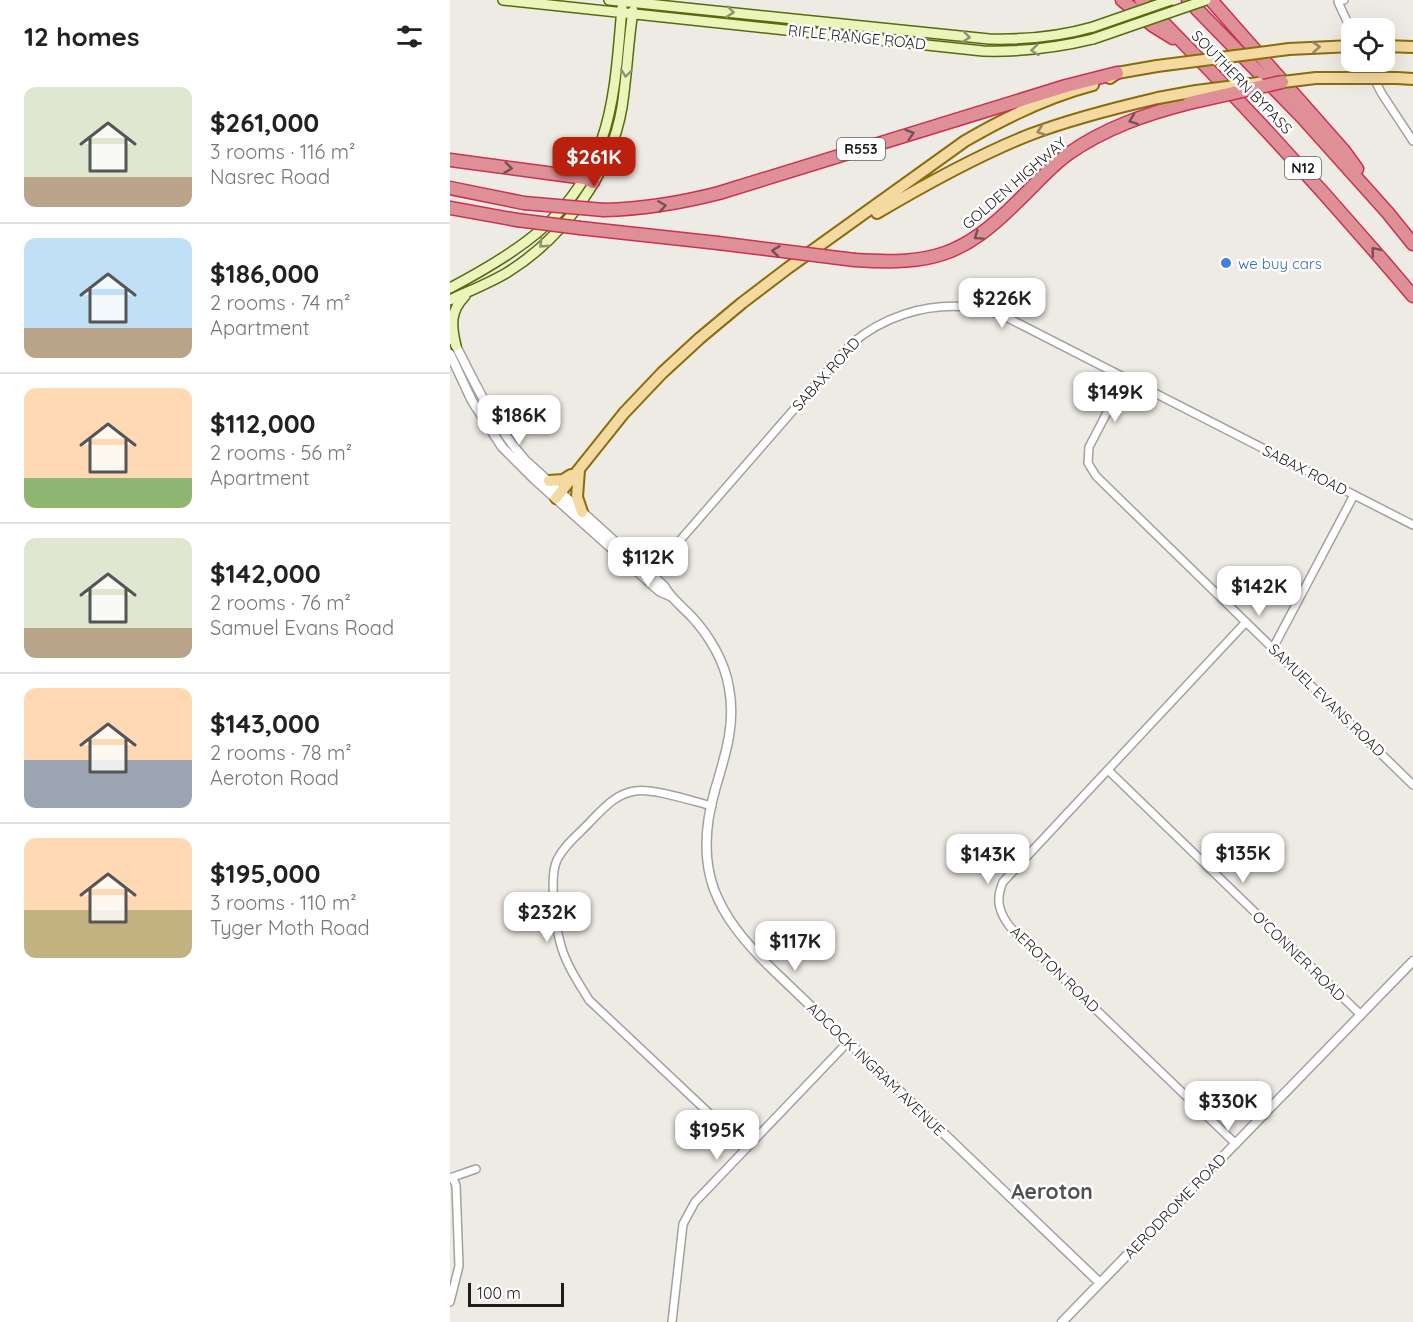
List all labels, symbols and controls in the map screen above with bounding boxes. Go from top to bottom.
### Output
one-way arrow [726,5,735,18]
map controls [1341,18,1395,72]
button: locate [1341,18,1395,72]
text: 12 homes [24,20,140,53]
icon: filters [393,20,426,53]
street label: RIFLE RANGE ROAD [787,20,927,54]
street label: SOUTHERN BYPASS [1188,26,1296,138]
one-way arrow [961,30,970,43]
one-way arrow [1312,41,1321,54]
one-way arrow [1031,43,1040,56]
one-way arrow [620,68,632,77]
text: $261,000 [210,106,319,139]
icon: home [72,111,144,183]
one-way arrow [1128,113,1139,125]
one-way arrow [1037,123,1047,136]
one-way arrow [904,129,915,141]
street label: GOLDEN HIGHWAY [958,132,1070,233]
pin: $261K [552,137,636,188]
road number: R553 [837,138,885,160]
text: 3 rooms · 116 m² [210,139,355,164]
text: $261K [567,144,621,169]
road number: N12 [1285,157,1321,179]
one-way arrow [503,162,512,174]
text: Nasrec Road [210,164,330,189]
one-way arrow [658,201,667,213]
one-way arrow [974,229,985,240]
one-way arrow [539,237,550,248]
one-way arrow [771,245,781,257]
one-way arrow [1371,247,1382,258]
place label: we buy cars [1238,254,1322,273]
marker: we buy cars [1219,256,1233,270]
text: $186,000 [210,257,319,290]
icon: home [72,262,144,334]
pin: $226K [960,278,1044,329]
text: $226K [973,285,1031,310]
text: 2 rooms · 74 m² [210,290,350,315]
text: Apartment [210,315,310,340]
street label: SABAX ROAD [788,333,864,415]
pin: $149K [1073,372,1157,423]
text: $149K [1087,379,1143,404]
pin: $186K [477,395,561,446]
text: $186K [492,402,546,427]
text: $112,000 [210,407,316,440]
icon: home [72,412,144,484]
text: 2 rooms · 56 m² [210,440,352,465]
street label: SABAX ROAD [1259,441,1351,500]
text: Apartment [210,465,310,490]
pin: $112K [606,537,690,588]
text: $112K [622,544,674,569]
text: $142,000 [210,557,321,590]
icon: home [72,562,144,634]
pin: $142K [1217,566,1301,617]
text: $142K [1231,573,1287,598]
text: 2 rooms · 76 m² [210,590,351,615]
text: Samuel Evans Road [210,615,394,640]
street label: SAMUEL EVANS ROAD [1265,639,1389,761]
text: $143,000 [210,707,320,740]
icon: home [72,712,144,784]
text: 2 rooms · 78 m² [210,740,352,765]
text: Aeroton Road [210,765,339,790]
pin: $135K [1201,833,1285,884]
pin: $143K [946,834,1030,885]
text: $135K [1215,840,1271,865]
text: $143K [960,841,1016,866]
text: $195,000 [210,857,320,890]
icon: home [72,862,144,934]
text: 3 rooms · 110 m² [210,890,357,915]
pin: $232K [505,892,589,943]
text: $232K [518,899,576,924]
street label: O'CONNER ROAD [1249,907,1350,1005]
text: Tyger Moth Road [210,915,370,940]
pin: $117K [753,921,837,972]
street label: AEROTON ROAD [1007,922,1104,1016]
text: $117K [769,928,821,953]
street label: ADCOCK INGRAM AVENUE [803,998,949,1140]
pin: $330K [1186,1081,1270,1132]
text: $330K [1199,1088,1257,1113]
pin: $195K [675,1110,759,1161]
text: $195K [689,1117,745,1142]
street label: AERODROME ROAD [1120,1149,1230,1262]
district label: Aeroton [1011,1178,1093,1204]
scale bar [468,1280,564,1308]
text: 100 m [477,1283,521,1303]

